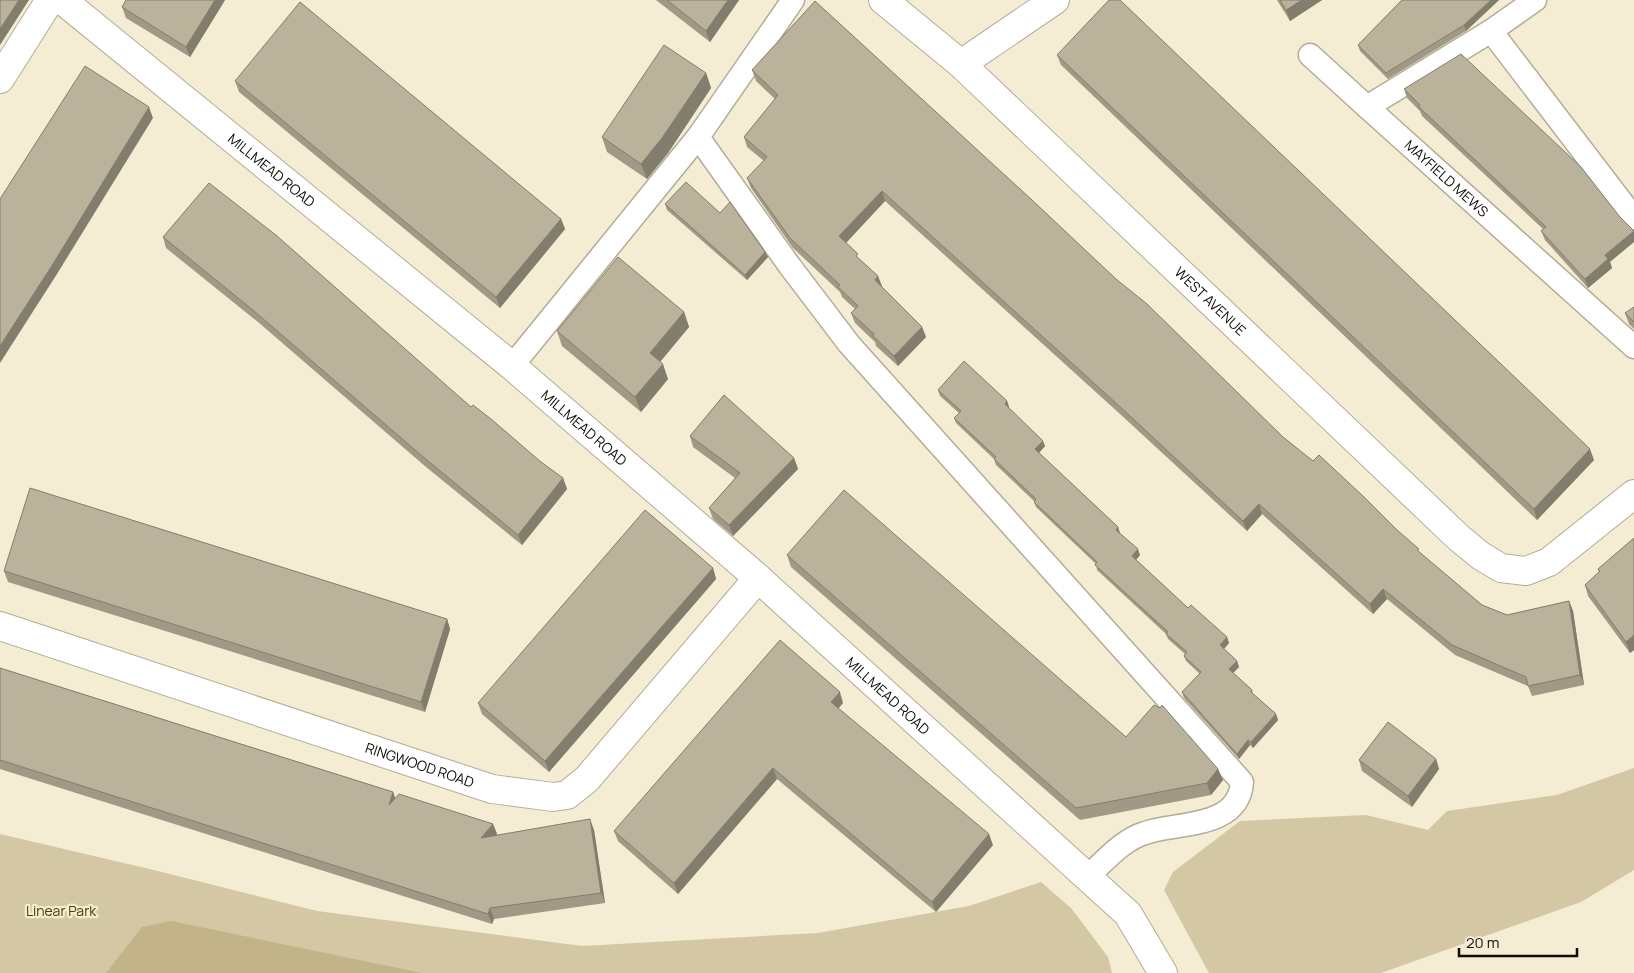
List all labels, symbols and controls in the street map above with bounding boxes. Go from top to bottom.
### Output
street label: MILLMEAD ROAD [224,129,319,211]
street label: MAYFIELD MEWS [1401,135,1493,221]
street label: WEST AVENUE [1171,262,1250,339]
street label: MILLMEAD ROAD [537,385,631,470]
street label: MILLMEAD ROAD [842,652,934,738]
street label: RINGWOOD ROAD [363,738,477,791]
park label: Linear Park [26,901,97,920]
scale bar [1459,926,1576,958]
text: 20 m [1466,932,1499,953]

